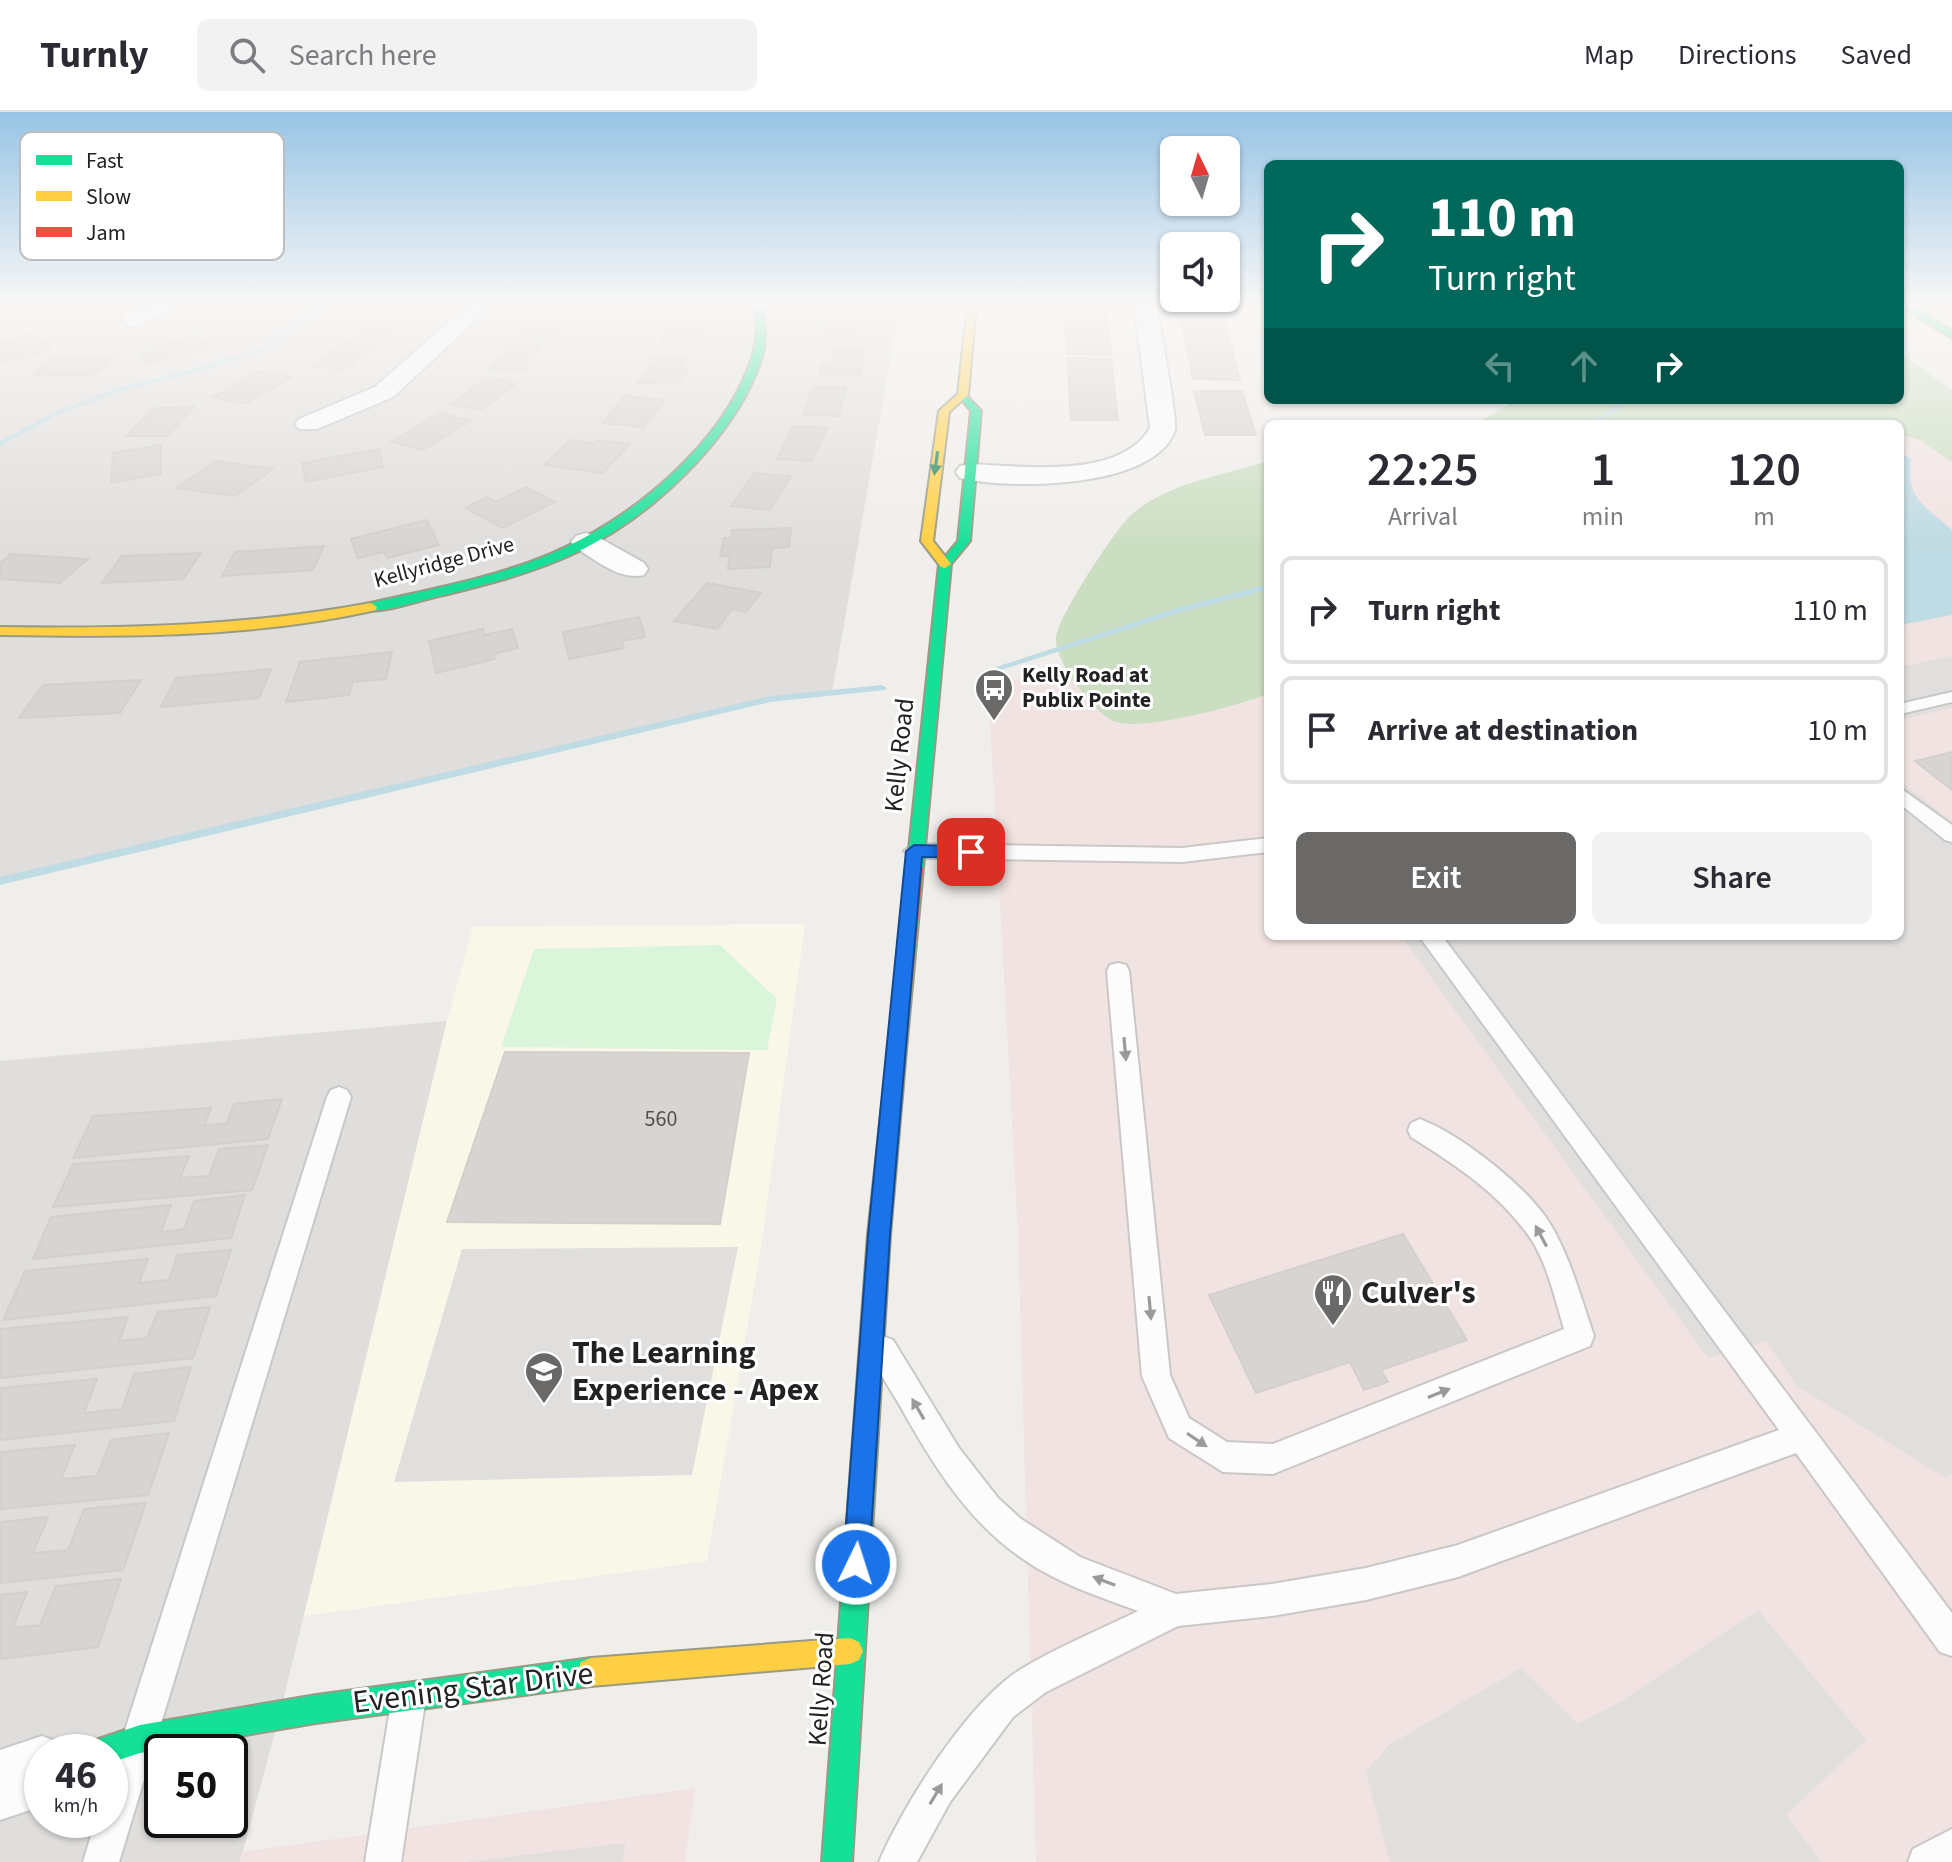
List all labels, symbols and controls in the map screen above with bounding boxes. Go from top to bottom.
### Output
search box [197,19,757,91]
text: Turnly [40,28,149,82]
icon: search [225,33,269,77]
text: Search here [289,34,437,77]
text: Map [1584,35,1634,75]
text: Directions [1678,35,1797,75]
text: Saved [1841,35,1912,75]
legend [20,132,284,260]
north arrow [1160,136,1240,216]
map controls [1160,136,1240,312]
text: Fast [86,145,124,177]
text: 110 m [1428,179,1576,258]
text: Slow [86,181,131,213]
icon: right [1296,192,1400,296]
text: Jam [86,217,126,249]
button: sound [1160,232,1240,312]
text: Turn right [1428,253,1576,304]
icon: left [1478,344,1522,388]
icon: ahead [1562,344,1606,388]
icon: right [1646,344,1690,388]
text: 22:25 [1367,436,1479,504]
text: 1 [1591,436,1615,504]
text: 120 [1727,436,1801,504]
one-way arrow [929,451,942,476]
text: Arrival [1388,498,1458,535]
text: min [1582,498,1624,535]
text: m [1753,498,1775,535]
street label: Kellyridge Drive [370,528,518,596]
icon: right [1300,588,1344,632]
text: Turn right [1368,589,1500,632]
text: 110 m [1792,589,1868,632]
place label: Kelly Road at Publix Pointe [1022,659,1151,716]
bus stop icon: Kelly Road at Publix Pointe [973,667,1015,722]
street label: Kelly Road [875,696,923,814]
icon: arrive [1300,708,1344,752]
text: Arrive at destination [1368,709,1638,752]
text: 10 m [1807,709,1868,752]
pin [937,818,1005,886]
icon: arrive [949,830,993,874]
button: Exit [1296,832,1576,924]
button: Share [1592,832,1872,924]
one-way arrow [1119,1037,1132,1062]
house number: 560 [645,1103,677,1135]
one-way arrow [1534,1225,1548,1247]
place label: Culver's [1361,1270,1476,1316]
restaurant icon: Culver's [1312,1272,1354,1327]
one-way arrow [1143,1296,1156,1321]
place label: The Learning Experience - Apex [572,1330,819,1413]
school or university icon: The Learning Experience - Apex [523,1350,565,1405]
one-way arrow [1427,1386,1451,1399]
one-way arrow [911,1398,925,1420]
one-way arrow [1187,1432,1208,1447]
position arrow [814,1522,898,1606]
one-way arrow [1092,1574,1116,1587]
street label: Kelly Road [799,1631,843,1747]
street label: Evening Star Drive [350,1650,596,1726]
speed limit sign: 50 [144,1734,248,1838]
text: 46 [55,1747,97,1804]
one-way arrow [929,1783,943,1805]
text: km/h [54,1792,98,1820]

